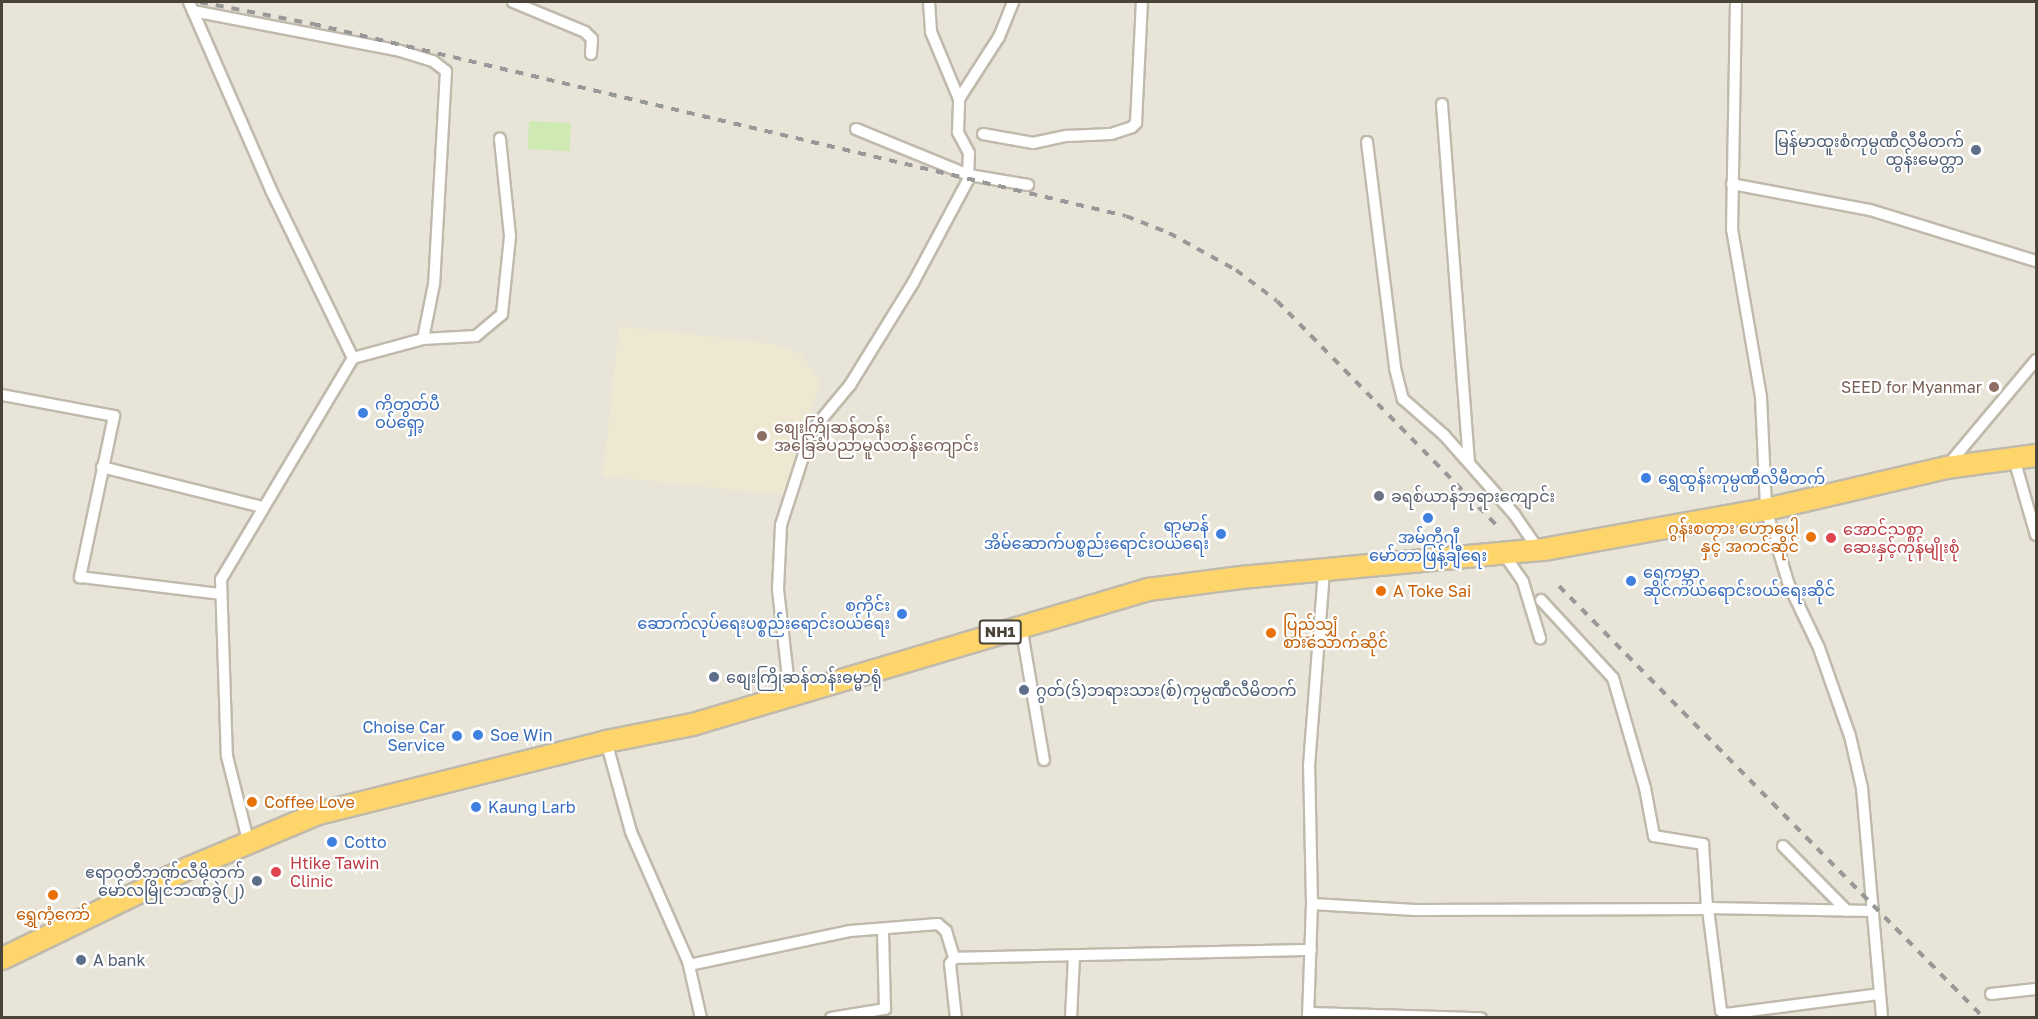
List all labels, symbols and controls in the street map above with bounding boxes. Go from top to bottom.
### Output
place label: မြန်မာထူးစံကုမ္ပဏီလီမီတက် ထွန်းမေတ္တာ [1774,131,1964,169]
marker: မြန်မာထူးစံကုမ္ပဏီလီမီတက် ထွန်းမေတ္တာ [1969,143,1983,157]
place label: SEED for Myanmar [1841,377,1982,397]
marker: SEED for Myanmar [1987,380,2001,394]
place label: ကိုတွတ်ပီ ဝပ်ရှော့ [375,394,440,432]
marker: ကိုတွတ်ပီ ဝပ်ရှော့ [356,406,370,420]
place label: စျေးကြိုဆန်တန်း အခြေခံပညာမူလတန်းကျောင်း [774,417,979,455]
marker: စျေးကြိုဆန်တန်း အခြေခံပညာမူလတန်းကျောင်း [755,429,769,443]
place label: ရွှေထွန်းကုမ္ပဏီလိမီတက် [1658,468,1825,488]
marker: ရွှေထွန်းကုမ္ပဏီလိမီတက် [1639,471,1653,485]
place label: ခရစ်ယာန်ဘုရားကျောင်း [1391,486,1555,506]
marker: ခရစ်ယာန်ဘုရားကျောင်း [1372,489,1386,503]
marker: အမ်တီဂျီ မော်တာဖြန့်ချီရေး [1421,511,1435,525]
place label: ရာမာန် အိမ်ဆောက်ပစ္စည်းရောင်းဝယ်ရေး [984,515,1209,553]
place label: ဂွန်းစတား ဟော့ပေါ့ နှင့် အကင်ဆိုင် [1668,518,1799,556]
place label: အောင်သစ္စာ ဆေးနှင့်ကုန်မျိုးစုံ [1843,519,1959,557]
marker: ရာမာန် အိမ်ဆောက်ပစ္စည်းရောင်းဝယ်ရေး [1214,527,1228,541]
place label: အမ်တီဂျီ မော်တာဖြန့်ချီရေး [1369,527,1487,565]
marker: ဂွန်းစတား ဟော့ပေါ့ နှင့် အကင်ဆိုင် [1804,530,1818,544]
marker: အောင်သစ္စာ ဆေးနှင့်ကုန်မျိုးစုံ [1824,531,1838,545]
place label: ရွှေကမ္ဘာ ဆိုင်ကယ်ရောင်းဝယ်ရေးဆိုင် [1643,562,1835,600]
marker: ရွှေကမ္ဘာ ဆိုင်ကယ်ရောင်းဝယ်ရေးဆိုင် [1624,574,1638,588]
place label: A Toke Sai [1393,581,1471,601]
marker: A Toke Sai [1374,584,1388,598]
place label: စကိုင်း ဆောက်လုပ်ရေးပစ္စည်းရောင်းဝယ်ရေး [637,595,890,633]
marker: စကိုင်း ဆောက်လုပ်ရေးပစ္စည်းရောင်းဝယ်ရေး [895,607,909,621]
place label: ပြည်သျှံ စားသောက်ဆိုင် [1283,614,1388,652]
road number: NH1 [978,620,1022,644]
marker: ပြည်သျှံ စားသောက်ဆိုင် [1264,626,1278,640]
place label: စျေးကြိုဆန်တန်းဓမ္မာရုံ [726,667,882,687]
marker: စျေးကြိုဆန်တန်းဓမ္မာရုံ [707,670,721,684]
place label: ဂွတ်(ဒ်)ဘရားသား(စ်)ကုမ္ပဏီလီမိတက် [1036,680,1296,700]
marker: ဂွတ်(ဒ်)ဘရားသား(စ်)ကုမ္ပဏီလီမိတက် [1017,683,1031,697]
place label: Choise Car Service [362,717,445,755]
place label: Soe Win [490,725,553,745]
marker: Soe Win [471,728,485,742]
marker: Choise Car Service [450,729,464,743]
place label: Coffee Love [264,792,355,812]
marker: Coffee Love [245,795,259,809]
place label: Kaung Larb [488,797,576,817]
marker: Kaung Larb [469,800,483,814]
place label: Cotto [344,832,387,852]
marker: Cotto [325,835,339,849]
place label: Htike Tawin Clinic [290,853,379,891]
place label: ဧရာဝတီဘဏ်လီမိတက် မော်လမြိုင်ဘဏ်ခွဲ(၂) [85,862,245,900]
marker: Htike Tawin Clinic [267,863,285,881]
marker: ဧရာဝတီဘဏ်လီမိတက် မော်လမြိုင်ဘဏ်ခွဲ(၂) [250,874,264,888]
marker: ရွှေကံ့ကော် [46,888,60,902]
place label: ရွှေကံ့ကော် [16,904,90,924]
place label: A bank [93,950,145,970]
marker: A bank [74,953,88,967]

